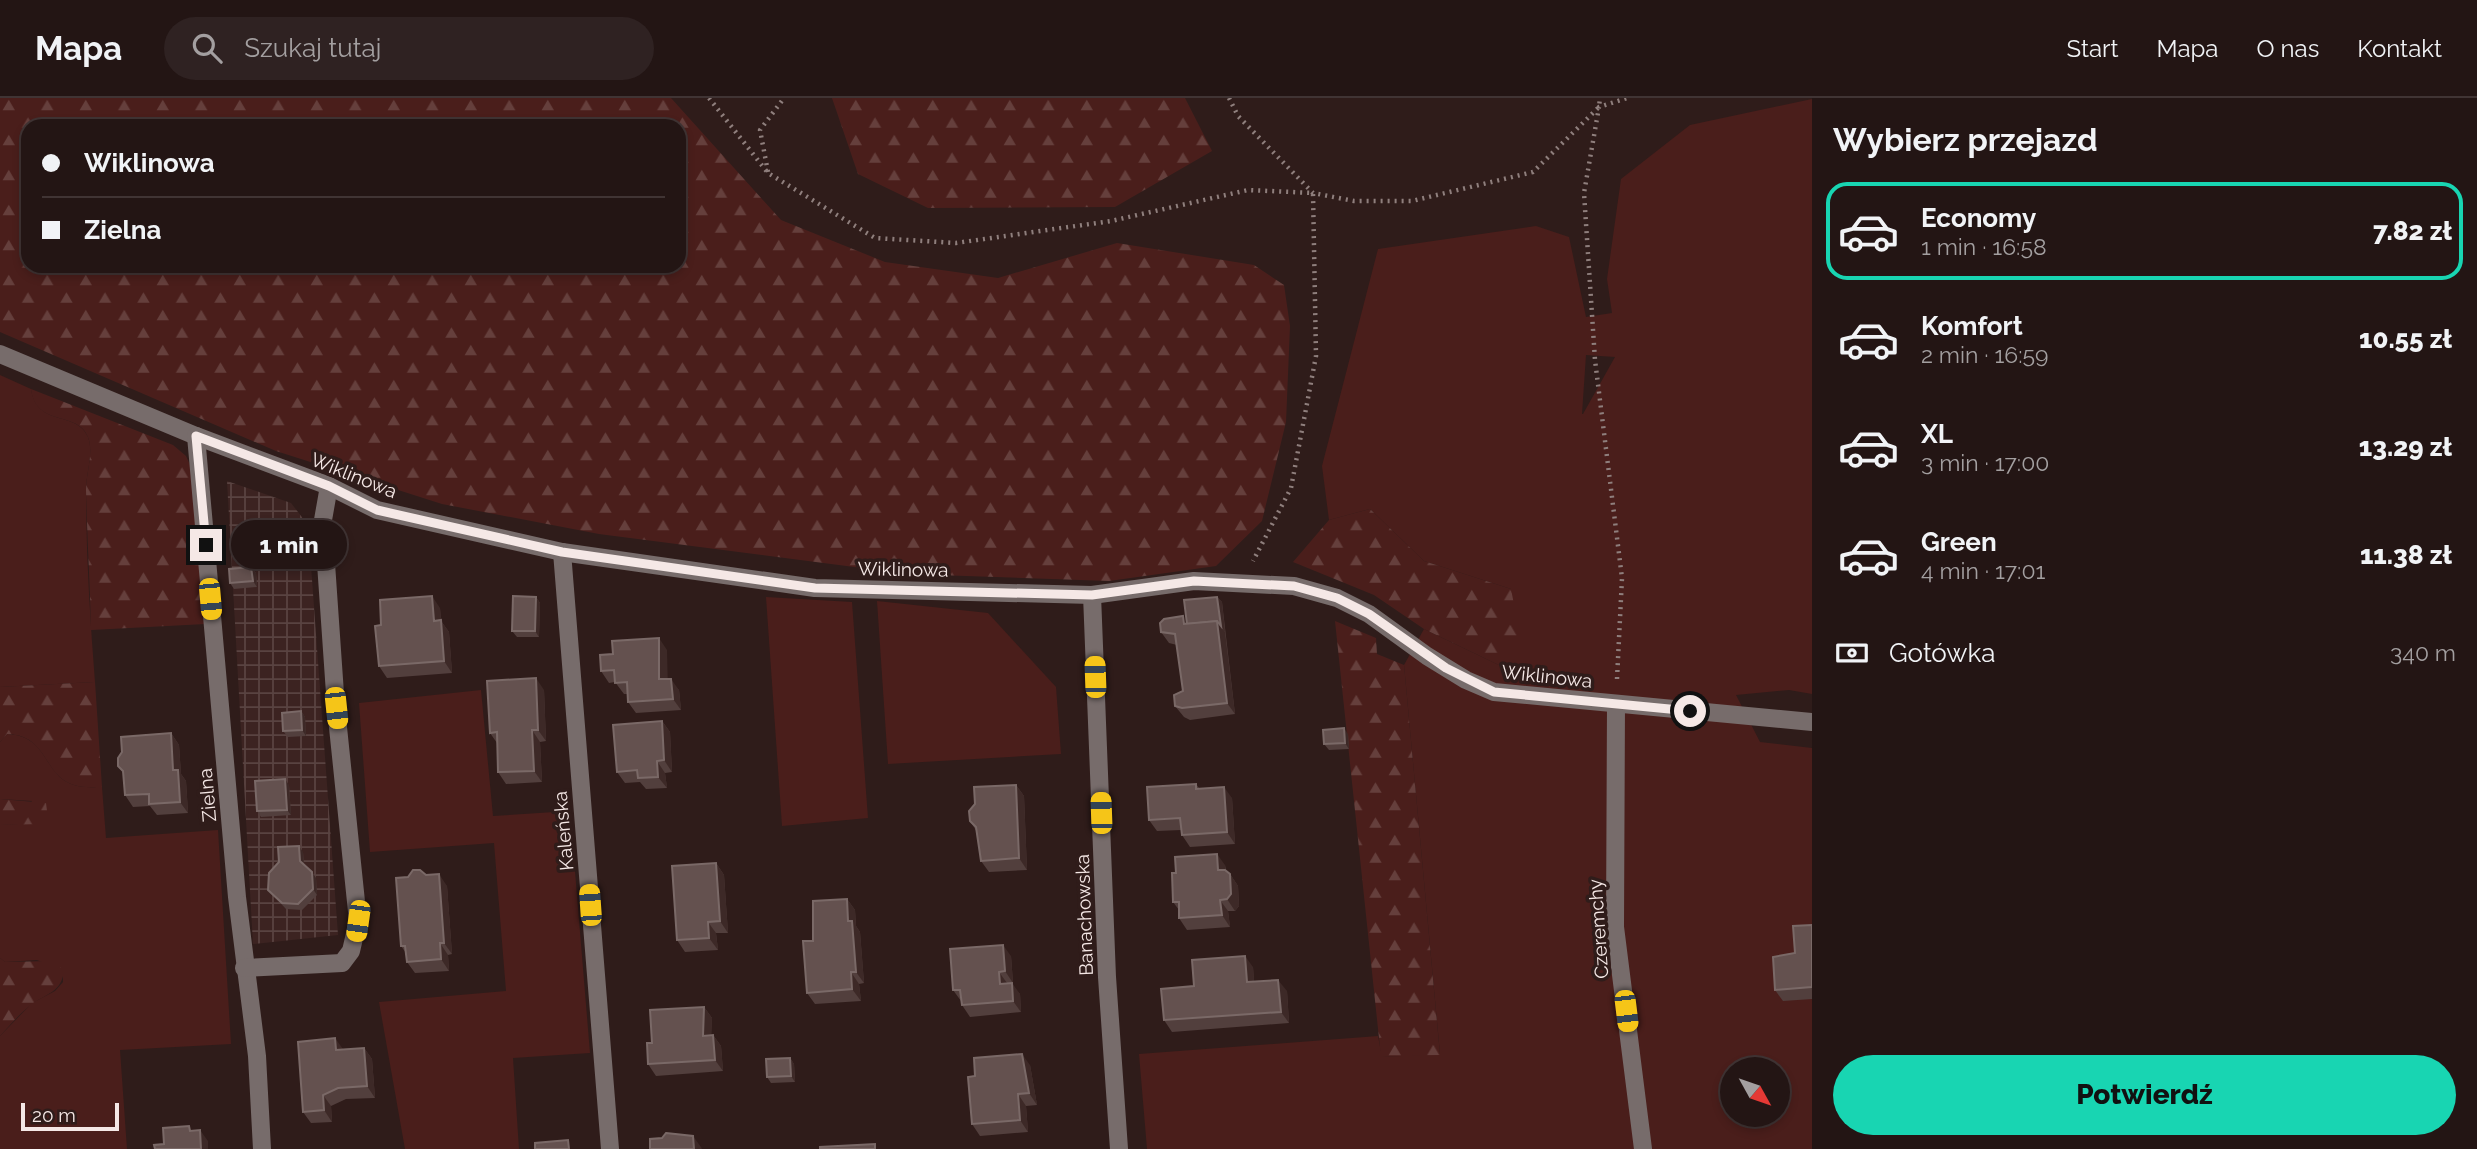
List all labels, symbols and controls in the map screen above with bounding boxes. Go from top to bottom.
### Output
search box [164,17,654,80]
text: Mapa [35,29,122,68]
icon: search [188,29,226,67]
text: Szukaj tutaj [244,33,381,63]
text: Start [2067,34,2119,63]
text: Mapa [2157,34,2218,63]
text: O nas [2256,34,2319,63]
text: Kontakt [2357,34,2442,63]
text: Wybierz przejazd [1833,121,2098,158]
text: Wiklinowa [84,148,215,178]
icon: car [1837,200,1900,263]
text: Economy [1921,203,2036,233]
text: Zielna [84,215,161,245]
text: 7.82 zł [2373,216,2452,246]
text: 1 min · 16:58 [1921,233,2047,260]
icon: car [1837,308,1900,371]
text: Komfort [1921,311,2023,341]
text: 10.55 zł [2359,324,2452,354]
text: 2 min · 16:59 [1921,341,2049,368]
icon: car [1837,416,1900,479]
text: XL [1921,419,1953,449]
text: 13.29 zł [2359,432,2452,462]
street label: Wiklinowa [308,448,400,502]
text: 3 min · 17:00 [1921,449,2049,476]
callout: 1 min [230,520,346,570]
icon: car [1837,524,1900,587]
text: Green [1921,527,1997,557]
route end [190,529,222,561]
text: 1 min [259,531,319,558]
text: 11.38 zł [2360,540,2452,570]
street label: Wiklinowa [857,557,949,581]
text: 4 min · 17:01 [1921,557,2045,584]
car [198,577,223,621]
icon: cash [1833,634,1871,672]
text: Gotówka [1889,638,1995,668]
text: 340 m [2390,639,2456,666]
car [1084,656,1107,698]
street label: Wiklinowa [1501,660,1593,692]
car [324,686,349,730]
route start [1674,695,1706,727]
street label: Zielna [194,767,220,823]
street label: Kaleńska [549,790,577,872]
car [1090,792,1113,834]
street label: Banachowska [1071,854,1097,976]
street label: Czeremchy [1584,878,1612,980]
car [579,883,602,927]
car [345,899,372,943]
car [1614,989,1639,1033]
button: Potwierdź [1833,1055,2456,1135]
north arrow [1720,1057,1790,1127]
map controls [1720,1057,1790,1127]
scale bar [21,1100,119,1132]
text: 20 m [32,1104,76,1126]

